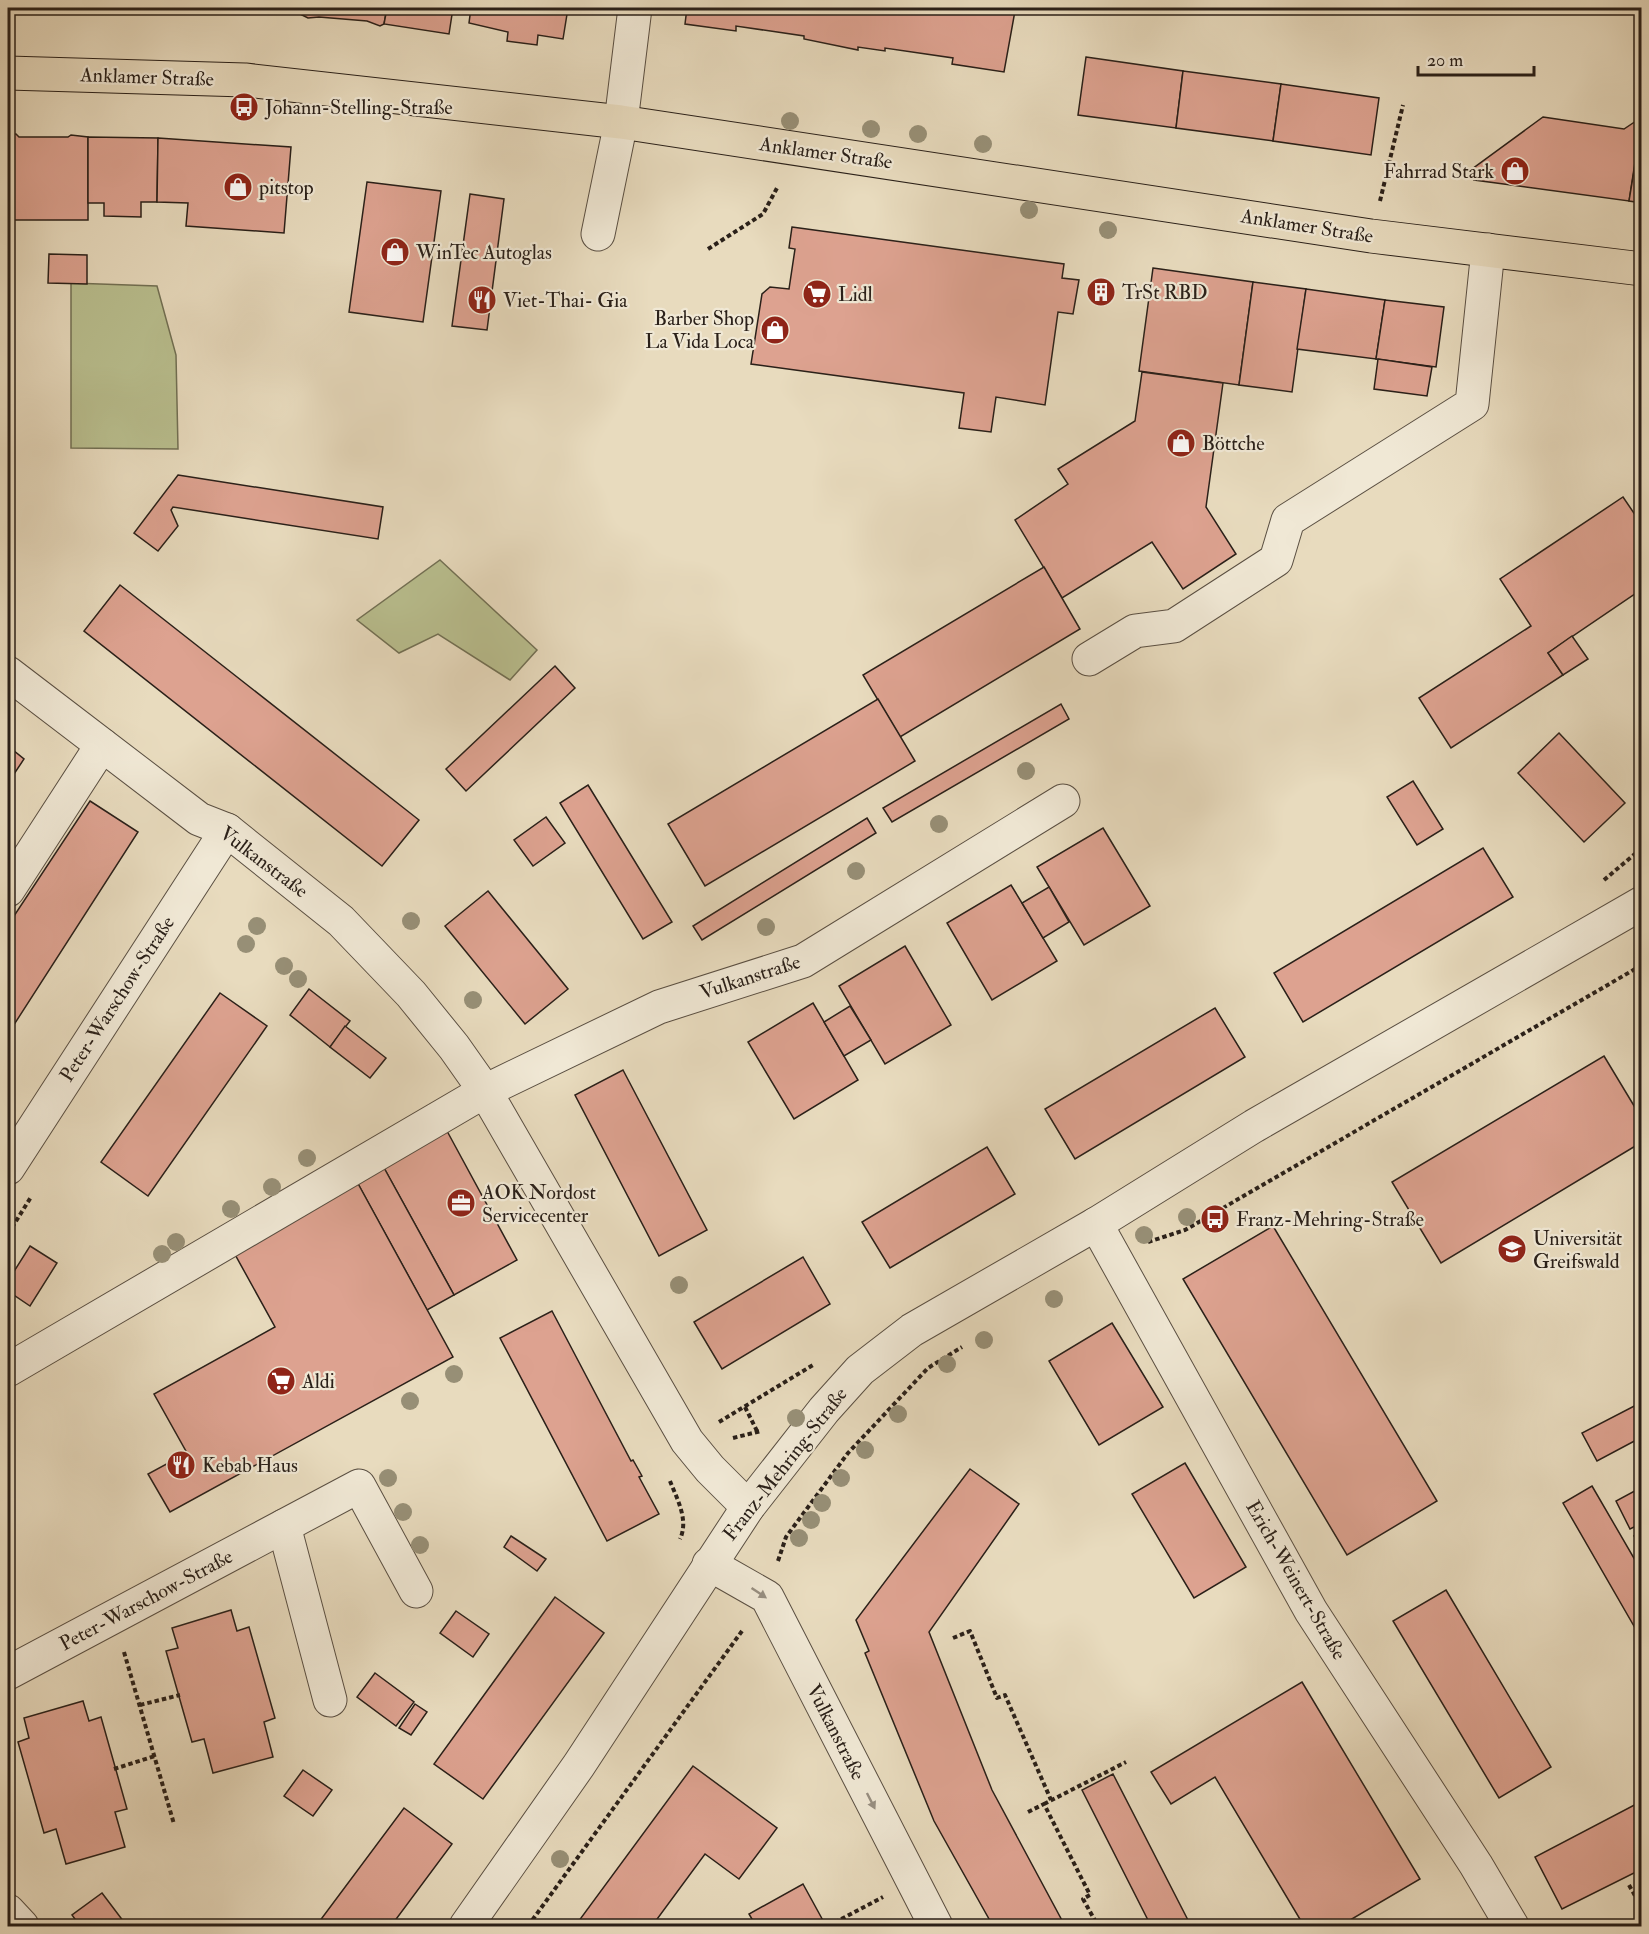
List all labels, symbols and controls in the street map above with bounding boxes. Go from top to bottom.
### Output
scale bar [1418,39,1534,77]
text: 20 m [1427,49,1463,72]
street label: Anklamer Straße [79,62,214,92]
bus stop icon: Johann-Stelling-Straße [228,91,260,123]
place label: Johann-Stelling-Straße [264,95,453,120]
street label: Anklamer Straße [757,131,894,175]
shop icon: Fahrrad Stark [1499,155,1531,187]
place label: Fahrrad Stark [1383,159,1494,184]
shop icon: pitstop [222,171,254,203]
place label: pitstop [258,175,314,201]
street label: Anklamer Straße [1238,203,1375,249]
shop icon: WinTec Autoglas [379,236,411,268]
place label: WinTec Autoglas [415,240,552,265]
building icon: TrSt RBD [1085,276,1117,308]
supermarket icon: Lidl [801,278,833,310]
place label: TrSt RBD [1122,280,1207,305]
place label: Lidl [838,282,873,307]
restaurant icon: Viet-Thai- Gia [466,284,498,316]
place label: Viet-Thai- Gia [503,288,628,313]
place label: Barber Shop La Vida Loca [645,306,755,354]
shop icon: Barber Shop La Vida Loca [759,314,791,346]
shop icon: Böttche [1165,427,1197,459]
place label: Böttche [1202,431,1265,456]
street label: Vulkanstraße [215,821,313,903]
street label: Peter-Warschow-Straße [54,911,180,1087]
street label: Vulkanstraße [697,949,803,1005]
place label: AOK Nordost Servicecenter [481,1180,596,1228]
office icon: AOK Nordost Servicecenter [445,1187,477,1219]
bus stop icon: Franz-Mehring-Straße [1199,1203,1231,1235]
place label: Franz-Mehring-Straße [1236,1207,1424,1232]
place label: Universität Greifswald [1533,1226,1623,1274]
school or university icon: Universität Greifswald [1496,1233,1528,1265]
supermarket icon: Aldi [265,1365,297,1397]
place label: Aldi [301,1369,335,1394]
street label: Franz-Mehring-Straße [717,1382,853,1546]
restaurant icon: Kebab Haus [165,1449,197,1481]
place label: Kebab Haus [202,1453,298,1478]
street label: Erich-Weinert-Straße [1240,1496,1352,1664]
street label: Peter-Warschow-Straße [55,1544,237,1656]
one-way arrow [751,1587,767,1599]
street label: Vulkanstraße [801,1680,871,1784]
one-way arrow [866,1792,876,1809]

